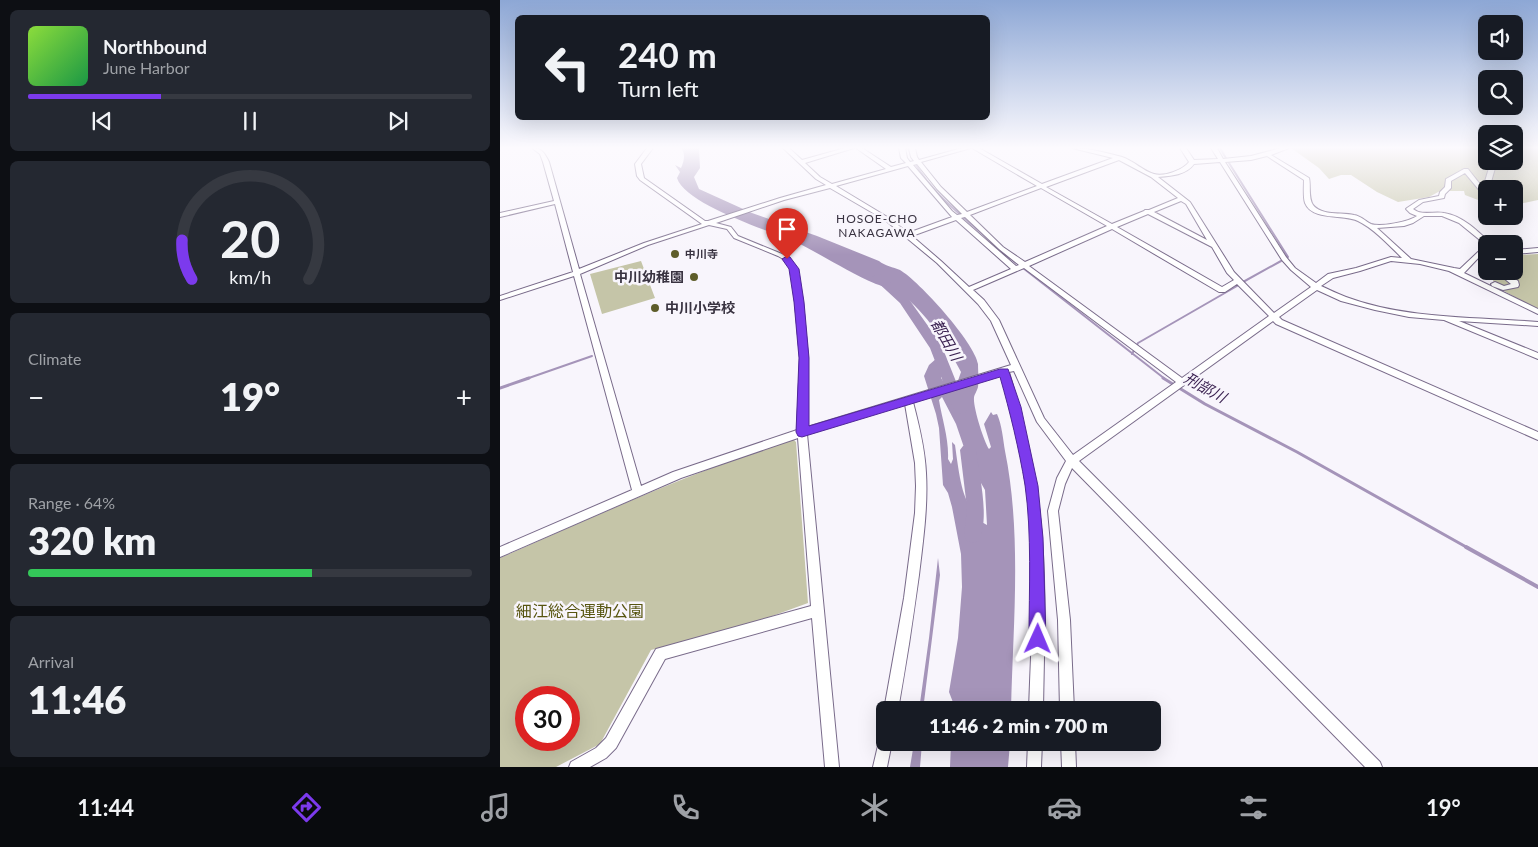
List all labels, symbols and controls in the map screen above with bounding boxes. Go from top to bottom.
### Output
map controls [1478,15,1523,280]
button: sound [1478,15,1523,60]
text: 240 m [618,33,717,75]
text: Northbound [103,35,207,58]
icon: left [535,35,600,100]
text: June Harbor [103,58,190,77]
button: search [1478,70,1523,115]
text: Turn left [618,75,699,102]
icon: previous [88,107,116,135]
icon: pause [236,107,264,135]
icon: next [384,107,412,135]
button: layers [1478,125,1523,170]
button: + [1478,180,1523,225]
text: 20 [220,207,280,269]
pin [766,208,808,259]
district label: HOSOE-CHO NAKAGAWA [836,211,918,240]
icon: arrive [773,215,801,243]
button: − [1478,235,1523,280]
place label: 中川寺 [685,247,718,260]
marker: 中川寺 [669,248,681,260]
text: km/h [229,266,271,288]
place label: 中川幼稚園 [614,268,684,285]
marker: 中川幼稚園 [688,271,700,283]
place label: 中川小学校 [665,299,735,316]
marker: 中川小学校 [649,302,661,314]
water label: 都田川 [928,316,967,365]
text: Climate [28,349,81,368]
water label: 刑部川 [1181,368,1231,407]
text: 19° [220,373,280,419]
text: − [28,380,44,414]
text: + [456,380,472,414]
text: Range · 64% [28,493,115,512]
text: 320 km [28,517,156,563]
park label: 細江総合運動公園 [516,601,644,620]
position arrow [1011,612,1063,664]
text: Arrival [28,652,74,671]
text: 11:46 [28,676,126,722]
speed limit sign: 30 [515,686,580,751]
text: 11:46 · 2 min · 700 m [929,714,1108,737]
icon: directions [289,790,324,825]
icon: music [478,790,513,825]
icon: phone [668,790,703,825]
icon: climate [857,790,892,825]
icon: car [1047,790,1082,825]
icon: filters [1236,790,1271,825]
text: 11:44 [77,794,134,821]
text: 19° [1426,794,1461,821]

